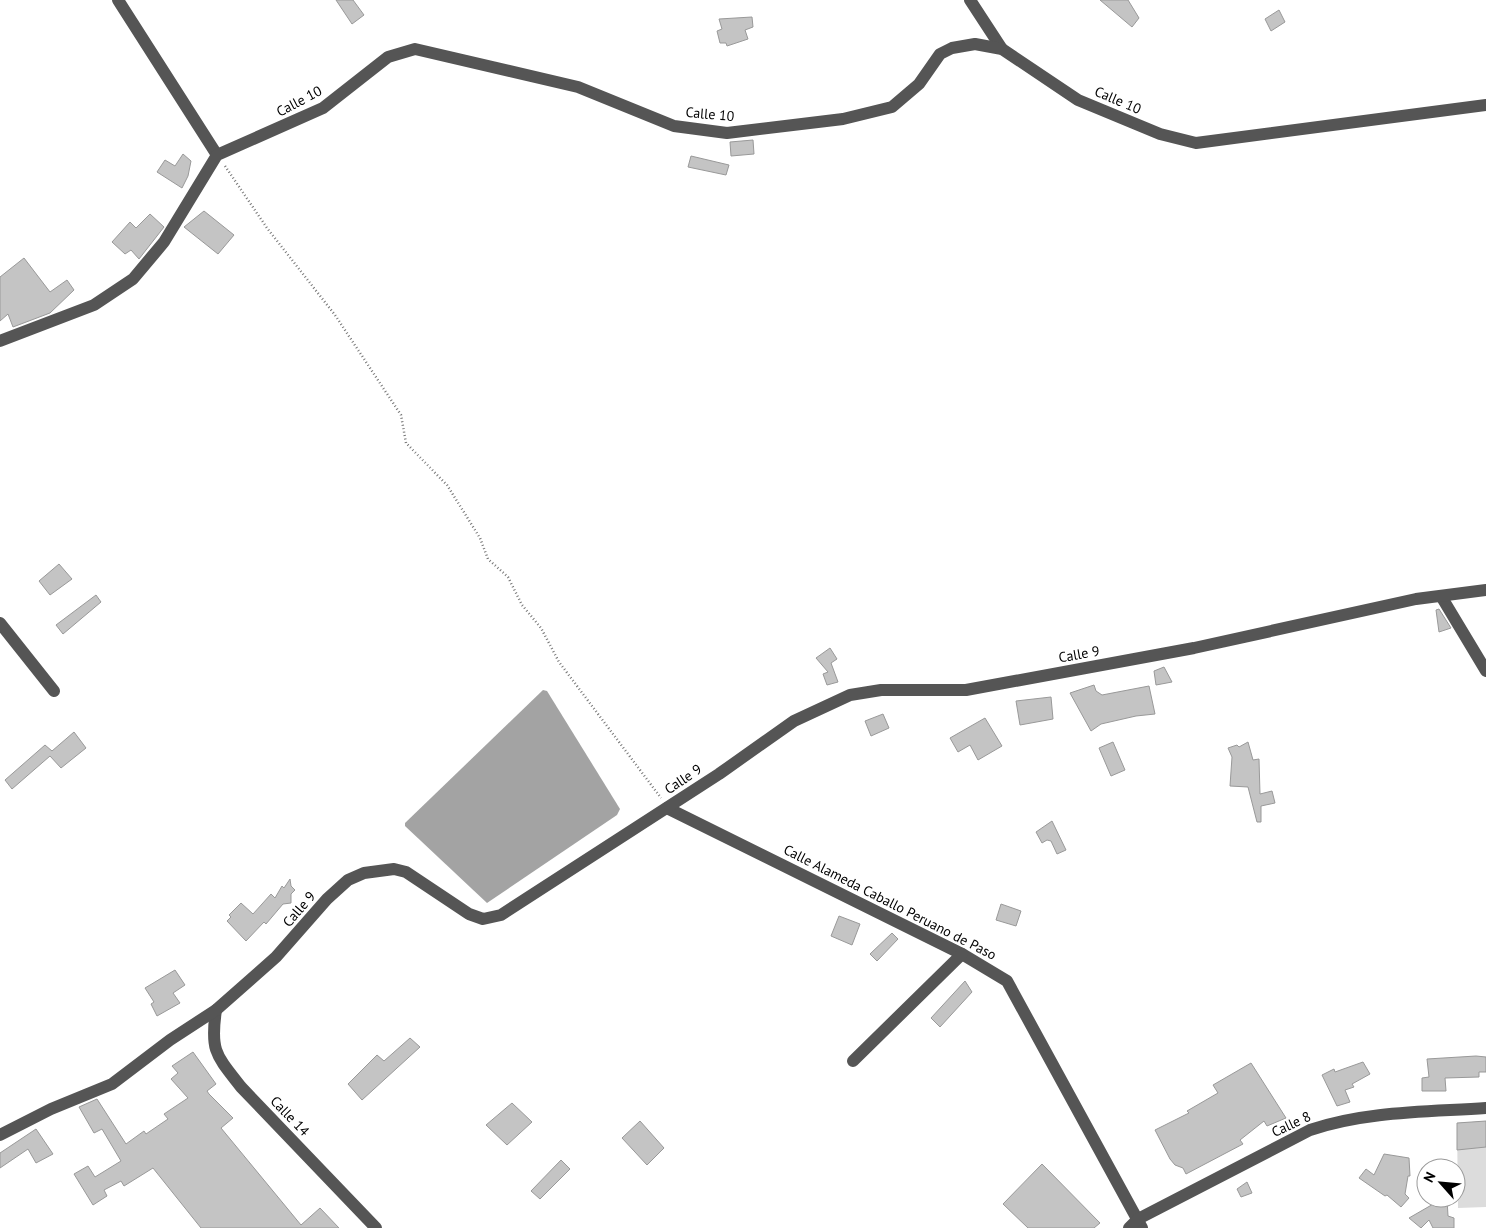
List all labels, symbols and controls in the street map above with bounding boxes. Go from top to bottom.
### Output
street label: Calle 10 [273,81,325,120]
street label: Calle 10 [1092,82,1144,118]
street label: Calle 10 [685,103,736,125]
street label: Calle 9 [1057,642,1101,666]
street label: Calle 9 [661,760,705,798]
street label: Calle Alameda Caballo Peruano de Paso [781,840,999,964]
street label: Calle 9 [279,887,319,931]
street label: Calle 14 [267,1092,314,1140]
street label: Calle 8 [1268,1107,1314,1141]
north arrow [1416,1158,1466,1208]
text: N [1419,1169,1440,1185]

